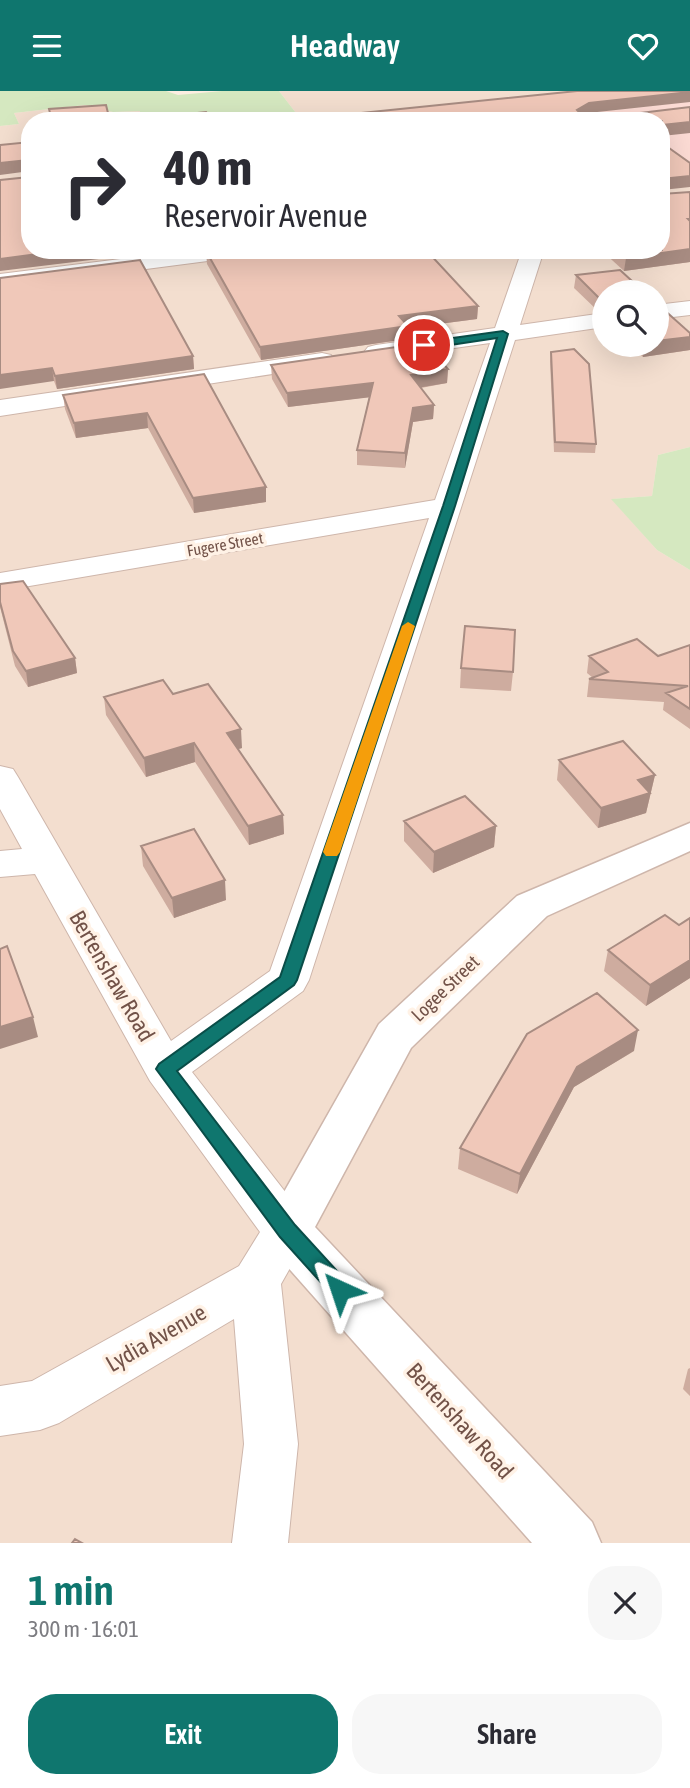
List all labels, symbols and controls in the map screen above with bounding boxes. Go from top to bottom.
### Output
icon: menu [28,27,66,65]
text: Headway [290,27,400,64]
icon: heart [624,27,662,65]
text: 40 m [164,139,252,195]
icon: right [49,140,140,231]
text: Reservoir Avenue [164,197,367,234]
map controls [592,280,669,357]
button: search [592,280,669,357]
pin [394,315,454,375]
icon: arrive [405,326,443,364]
street label: Fugere Street [185,528,265,561]
street label: Bertenshaw Road [64,906,160,1046]
street label: Logee Street [407,950,483,1026]
position arrow [303,1253,377,1327]
street label: Lydia Avenue [101,1299,211,1377]
street label: Bertenshaw Road [401,1358,519,1484]
text: 1 min [28,1566,114,1614]
button: close [588,1566,662,1640]
text: 300 m · 16:01 [28,1616,139,1642]
button: Exit [28,1694,338,1774]
button: Share [352,1694,662,1774]

